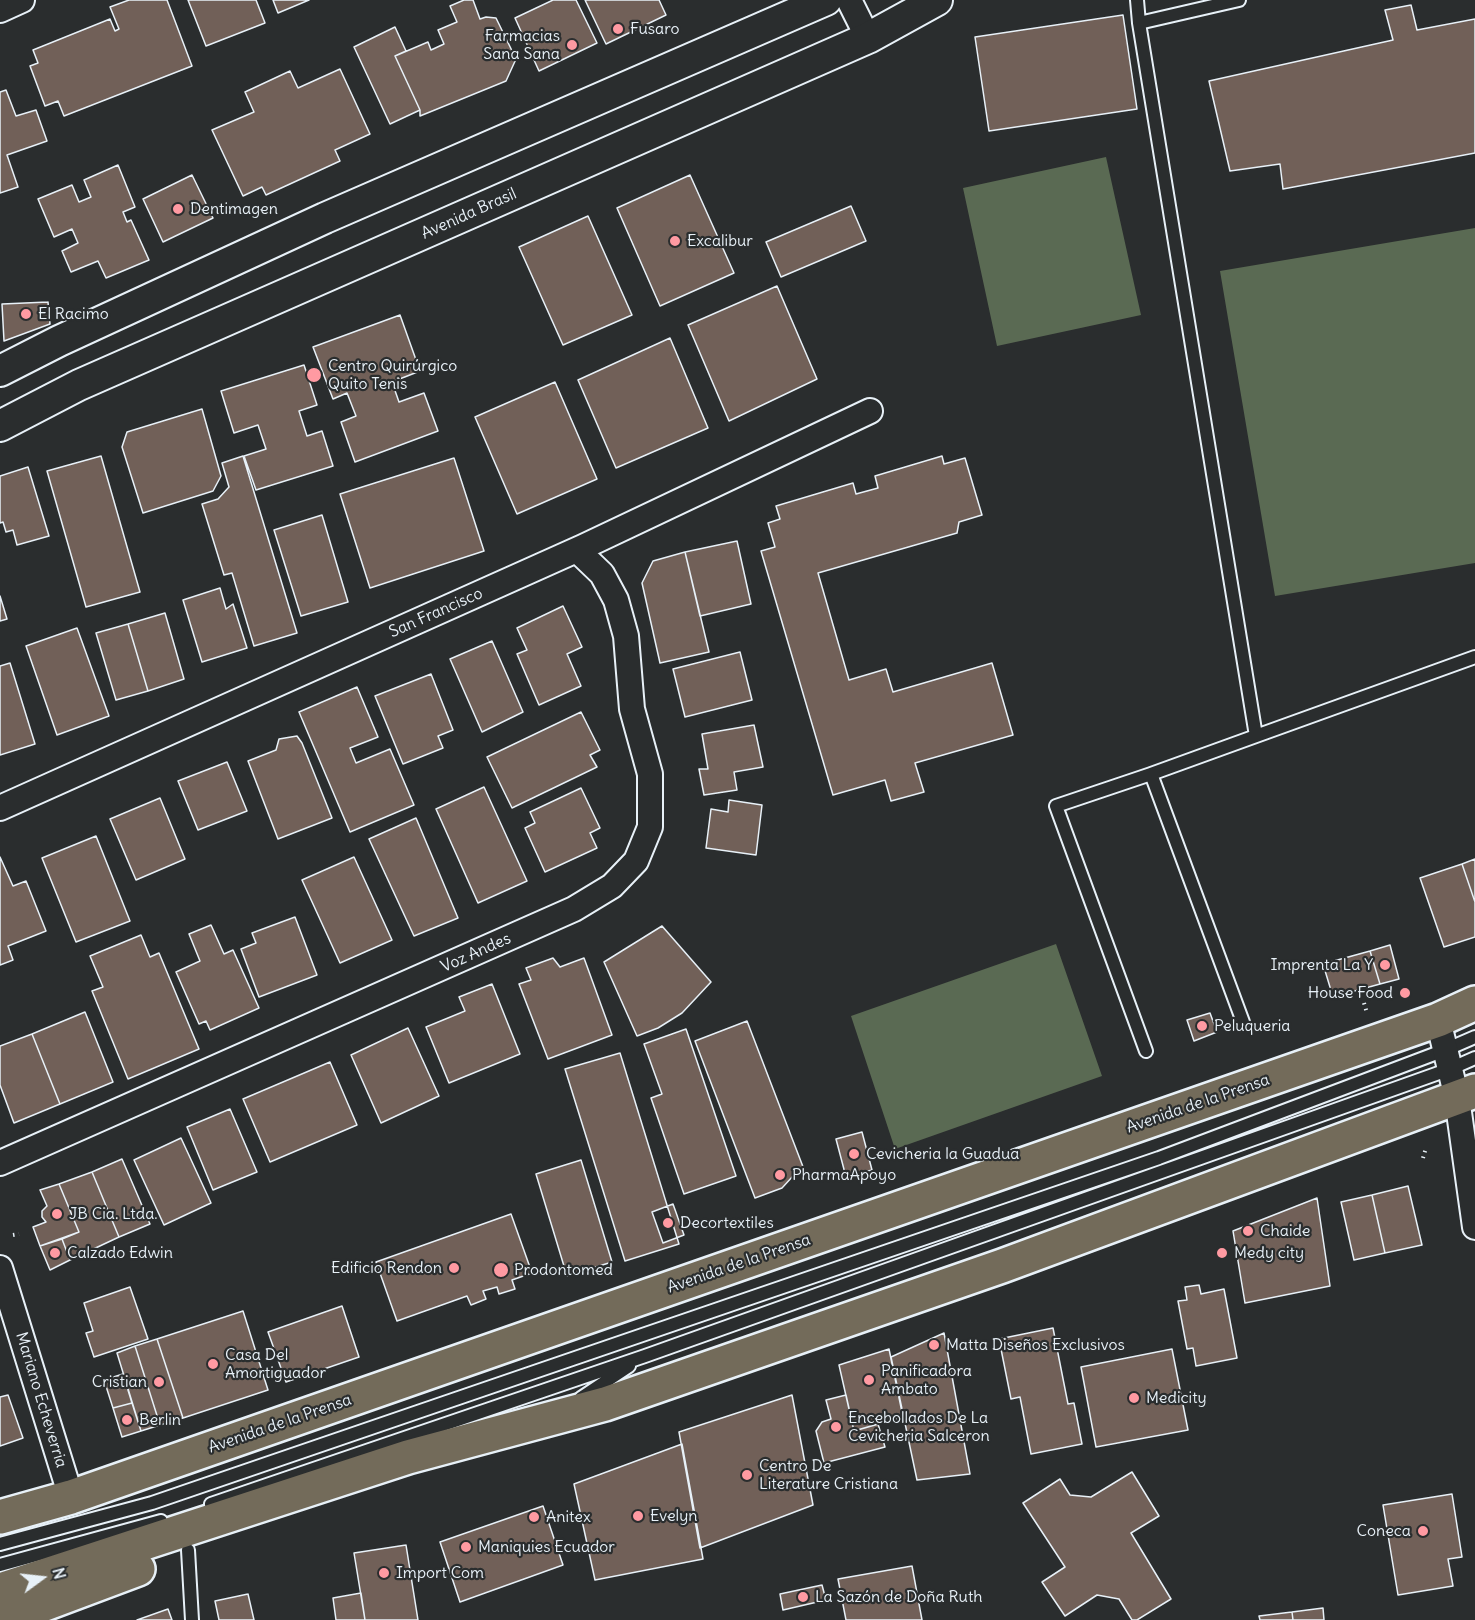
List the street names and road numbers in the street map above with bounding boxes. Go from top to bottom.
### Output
street label: Avenida Brasil [418,184,520,244]
street label: San Francisco [386,584,486,642]
street label: Voz Andes [438,929,514,977]
street label: Avenida de la Prensa [1124,1071,1272,1137]
street label: Avenida de la Prensa [665,1231,813,1297]
street label: Mariano Echeverria [11,1330,71,1470]
street label: Avenida de la Prensa [206,1391,354,1457]

